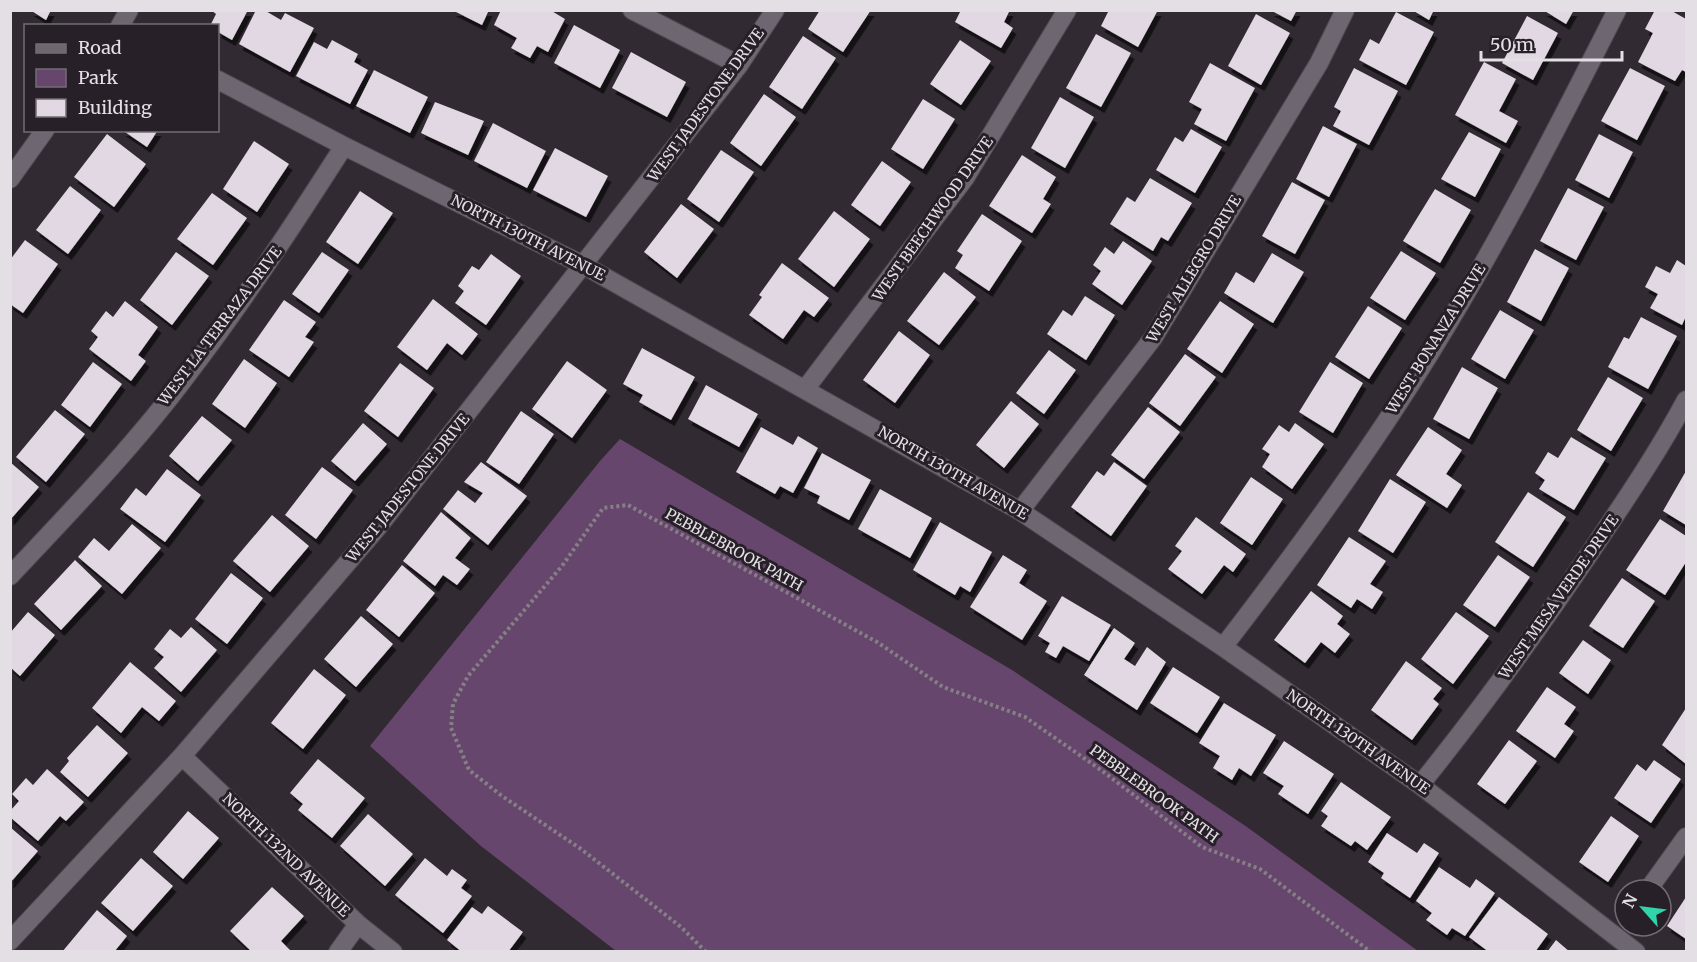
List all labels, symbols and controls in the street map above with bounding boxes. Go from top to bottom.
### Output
legend [24,24,219,132]
street label: WEST JADESTONE DRIVE [643,24,768,186]
scale bar [1481,24,1622,62]
text: 50 m [1490,33,1534,56]
text: Road [78,36,122,59]
text: Park [78,66,119,89]
text: Building [78,96,152,119]
street label: WEST BEECHWOOD DRIVE [868,132,997,306]
street label: NORTH 130TH AVENUE [448,190,609,285]
street label: WEST ALLEGRO DRIVE [1142,191,1245,347]
street label: WEST LA TERRAZA DRIVE [153,242,286,410]
street label: WEST BONANZA DRIVE [1381,260,1490,418]
street label: WEST JADESTONE DRIVE [341,409,474,566]
street label: NORTH 130TH AVENUE [875,422,1032,524]
street label: PEBBLEBROOK PATH [662,504,806,595]
street label: WEST MESA VERDE DRIVE [1494,511,1623,683]
street label: NORTH 130TH AVENUE [1283,685,1434,799]
street label: PEBBLEBROOK PATH [1086,740,1222,847]
street label: NORTH 132ND AVENUE [219,789,354,921]
north arrow [1613,878,1673,938]
text: N [1618,890,1642,911]

